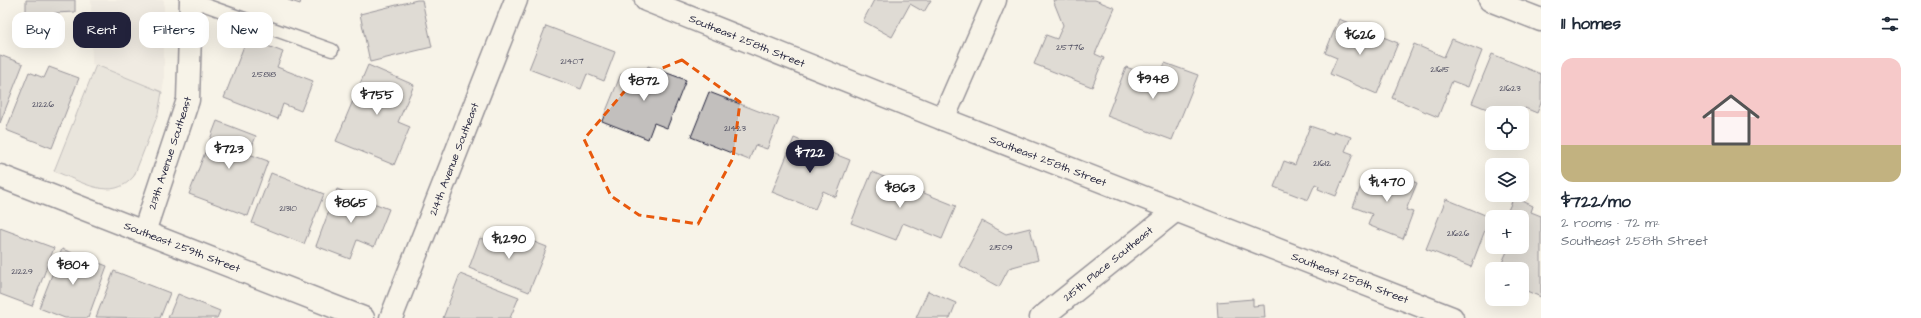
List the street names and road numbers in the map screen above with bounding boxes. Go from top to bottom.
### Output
street label: Southeast 258th Street [687,11,808,71]
street label: 213th Avenue Southeast [145,94,196,211]
street label: 214th Avenue Southeast [426,100,483,218]
street label: Southeast 258th Street [987,132,1109,190]
street label: Southeast 259th Street [122,218,243,276]
street label: 215th Place Southeast [1060,223,1157,305]
street label: Southeast 258th Street [1289,249,1411,307]

